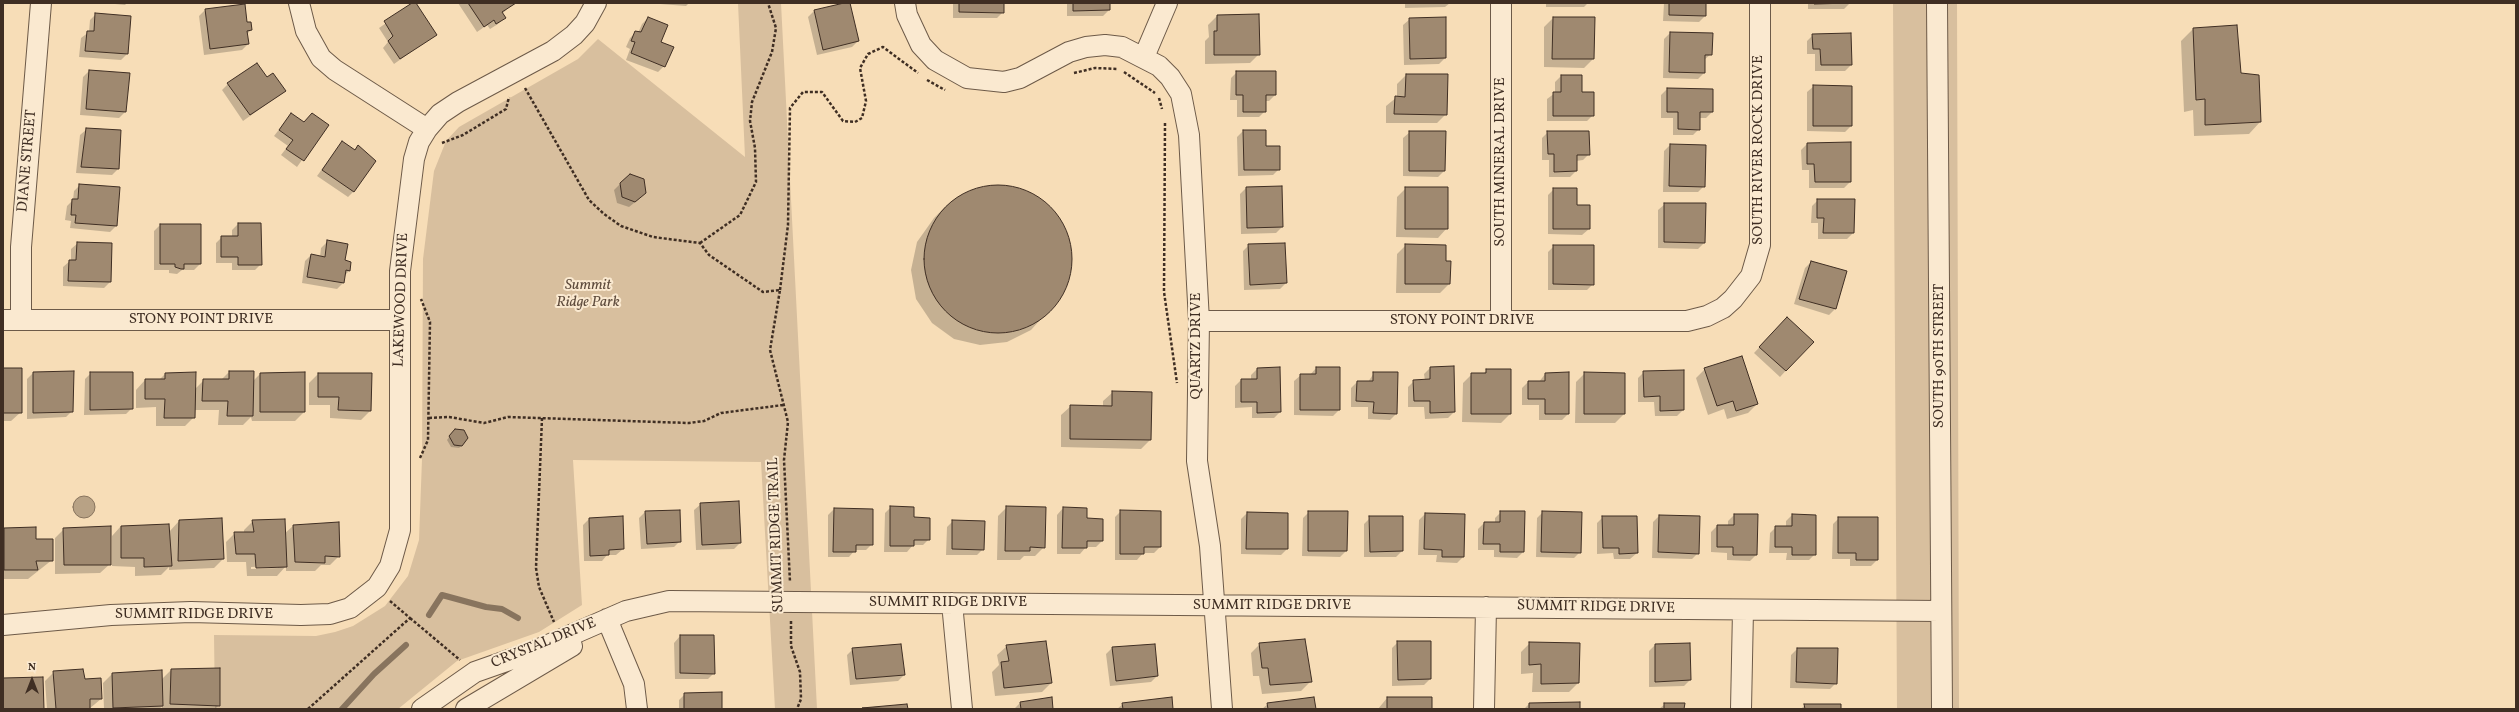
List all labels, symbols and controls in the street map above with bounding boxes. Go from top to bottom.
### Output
street label: SOUTH RIVER ROCK DRIVE [1750,55,1768,245]
street label: SOUTH MINERAL DRIVE [1492,77,1510,247]
street label: DIANE STREET [15,109,41,213]
street label: LAKEWOOD DRIVE [391,233,413,367]
park label: Summit Ridge Park [556,277,620,312]
street label: SOUTH 90TH STREET [1931,284,1949,428]
street label: QUARTZ DRIVE [1188,293,1206,399]
street label: STONY POINT DRIVE [129,311,273,329]
street label: STONY POINT DRIVE [1390,312,1534,330]
street label: SUMMIT RIDGE TRAIL [765,457,789,613]
street label: SUMMIT RIDGE DRIVE [869,594,1027,612]
street label: SUMMIT RIDGE DRIVE [1193,597,1351,615]
street label: SUMMIT RIDGE DRIVE [1517,598,1675,618]
street label: SUMMIT RIDGE DRIVE [115,606,273,624]
street label: CRYSTAL DRIVE [489,615,599,673]
north arrow [12,660,52,700]
text: N [28,660,36,675]

